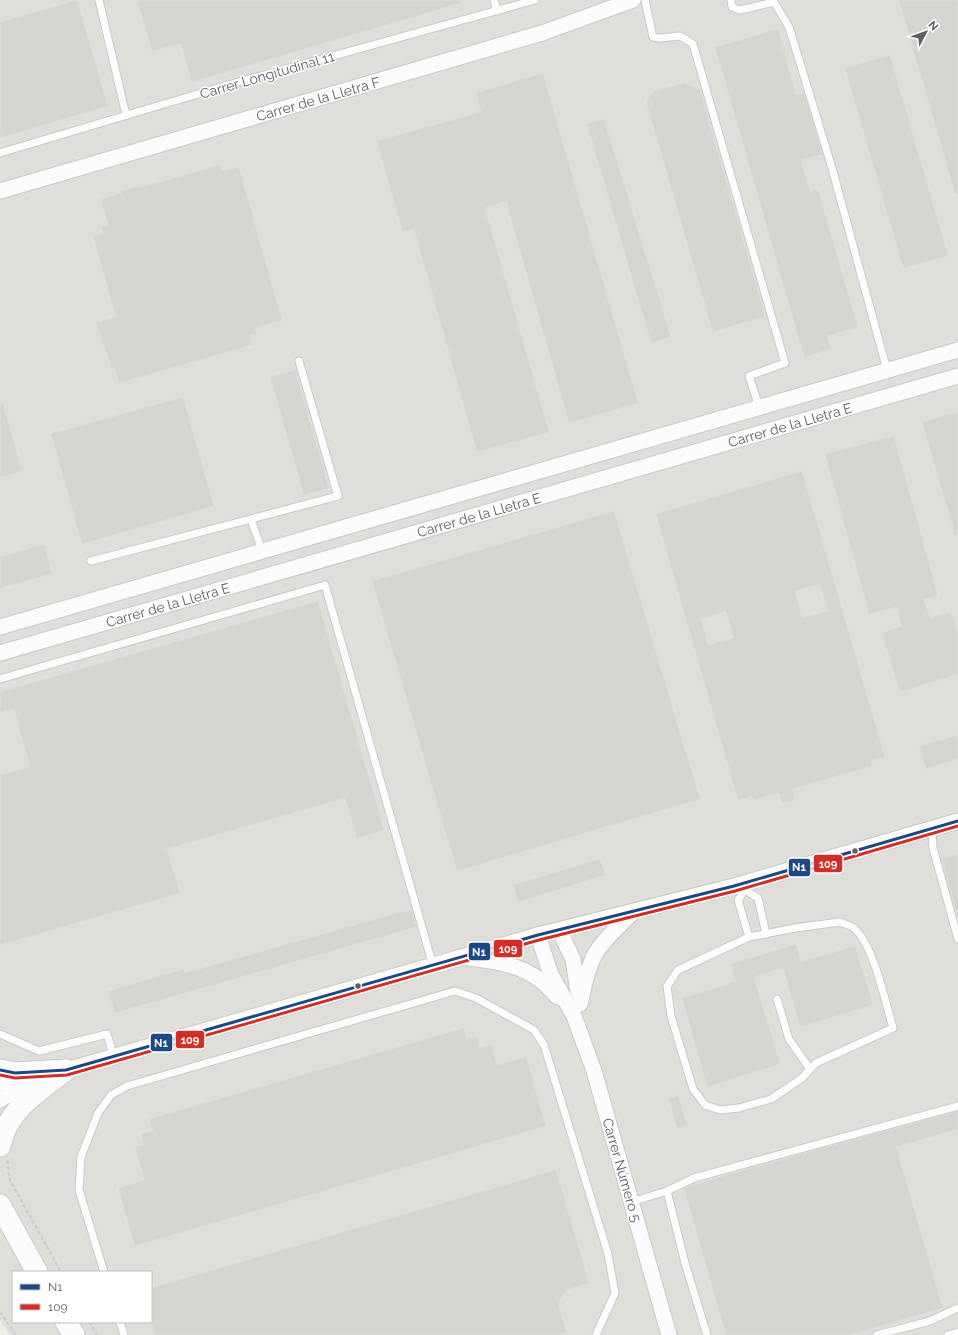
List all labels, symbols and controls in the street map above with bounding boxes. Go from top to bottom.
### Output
north arrow [906,12,946,52]
text: N [926,18,941,33]
street label: Carrer Longitudinal 11 [198,48,336,102]
street label: Carrer de la Lletra F [254,74,382,124]
street label: Carrer de la Lletra E [726,400,854,450]
street label: Carrer de la Lletra E [415,490,543,540]
street label: Carrer de la Lletra E [104,580,232,630]
unlabelled marker [850,846,860,856]
line badge: 109 [813,854,843,873]
line badge: N1 [788,858,811,877]
text: 109 [819,858,838,871]
text: N1 [792,861,806,874]
line badge: 109 [493,939,523,958]
line badge: N1 [468,942,491,961]
text: 109 [499,943,518,956]
text: N1 [472,946,486,959]
unlabelled marker [353,981,363,991]
line badge: 109 [175,1030,205,1049]
line badge: N1 [150,1033,173,1052]
text: 109 [181,1034,200,1047]
text: N1 [154,1037,168,1050]
street label: Carrer Número 5 [599,1116,645,1224]
legend [12,1271,152,1323]
text: N1 [48,1280,62,1294]
text: 109 [48,1300,68,1314]

